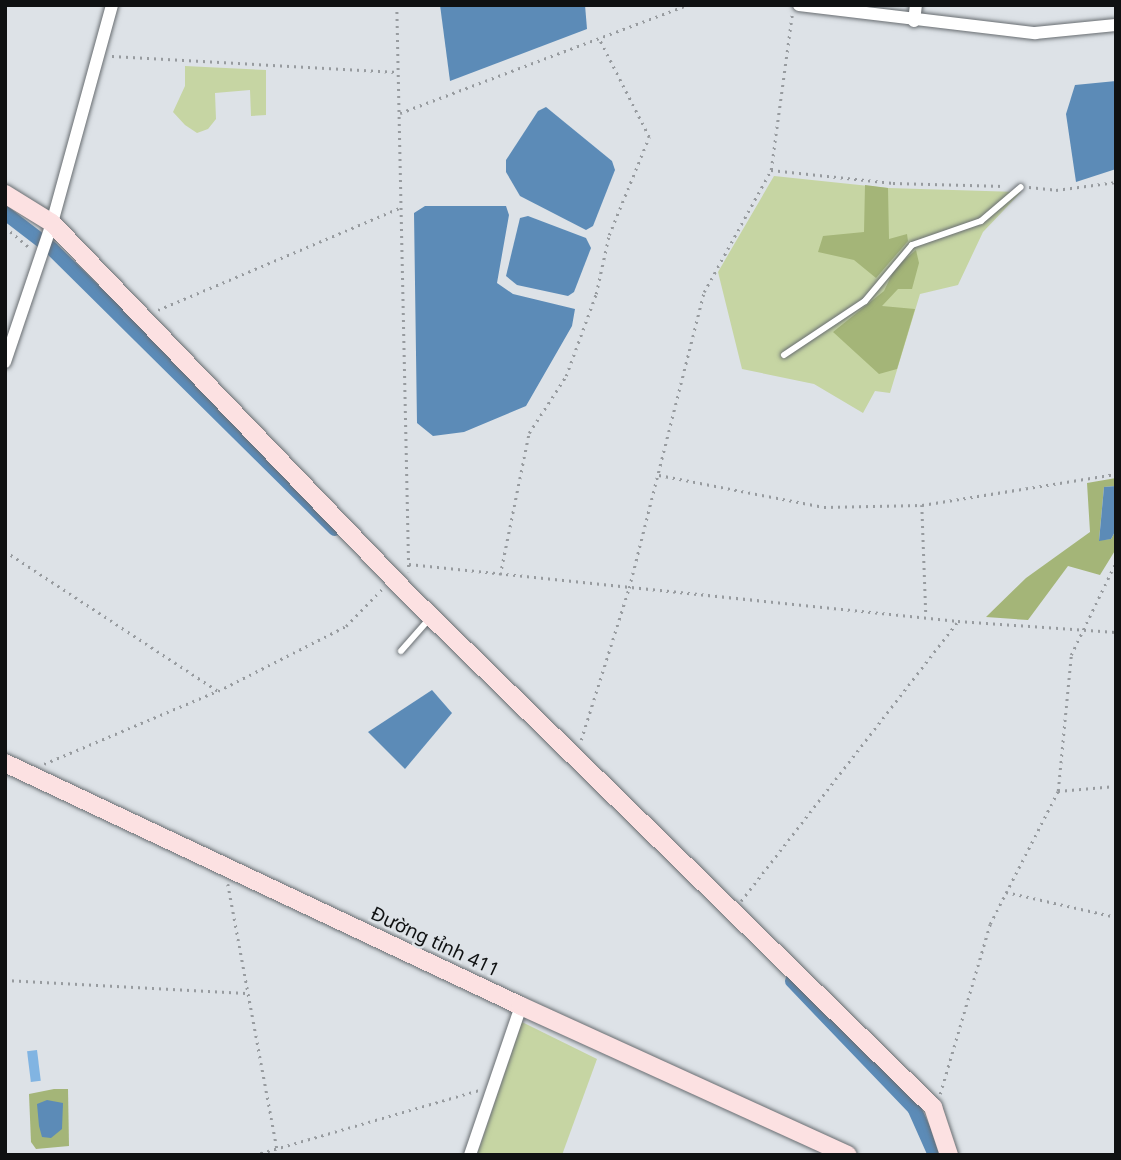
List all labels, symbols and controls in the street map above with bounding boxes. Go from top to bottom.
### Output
street label: Đường tỉnh 411 [367,902,503,982]

